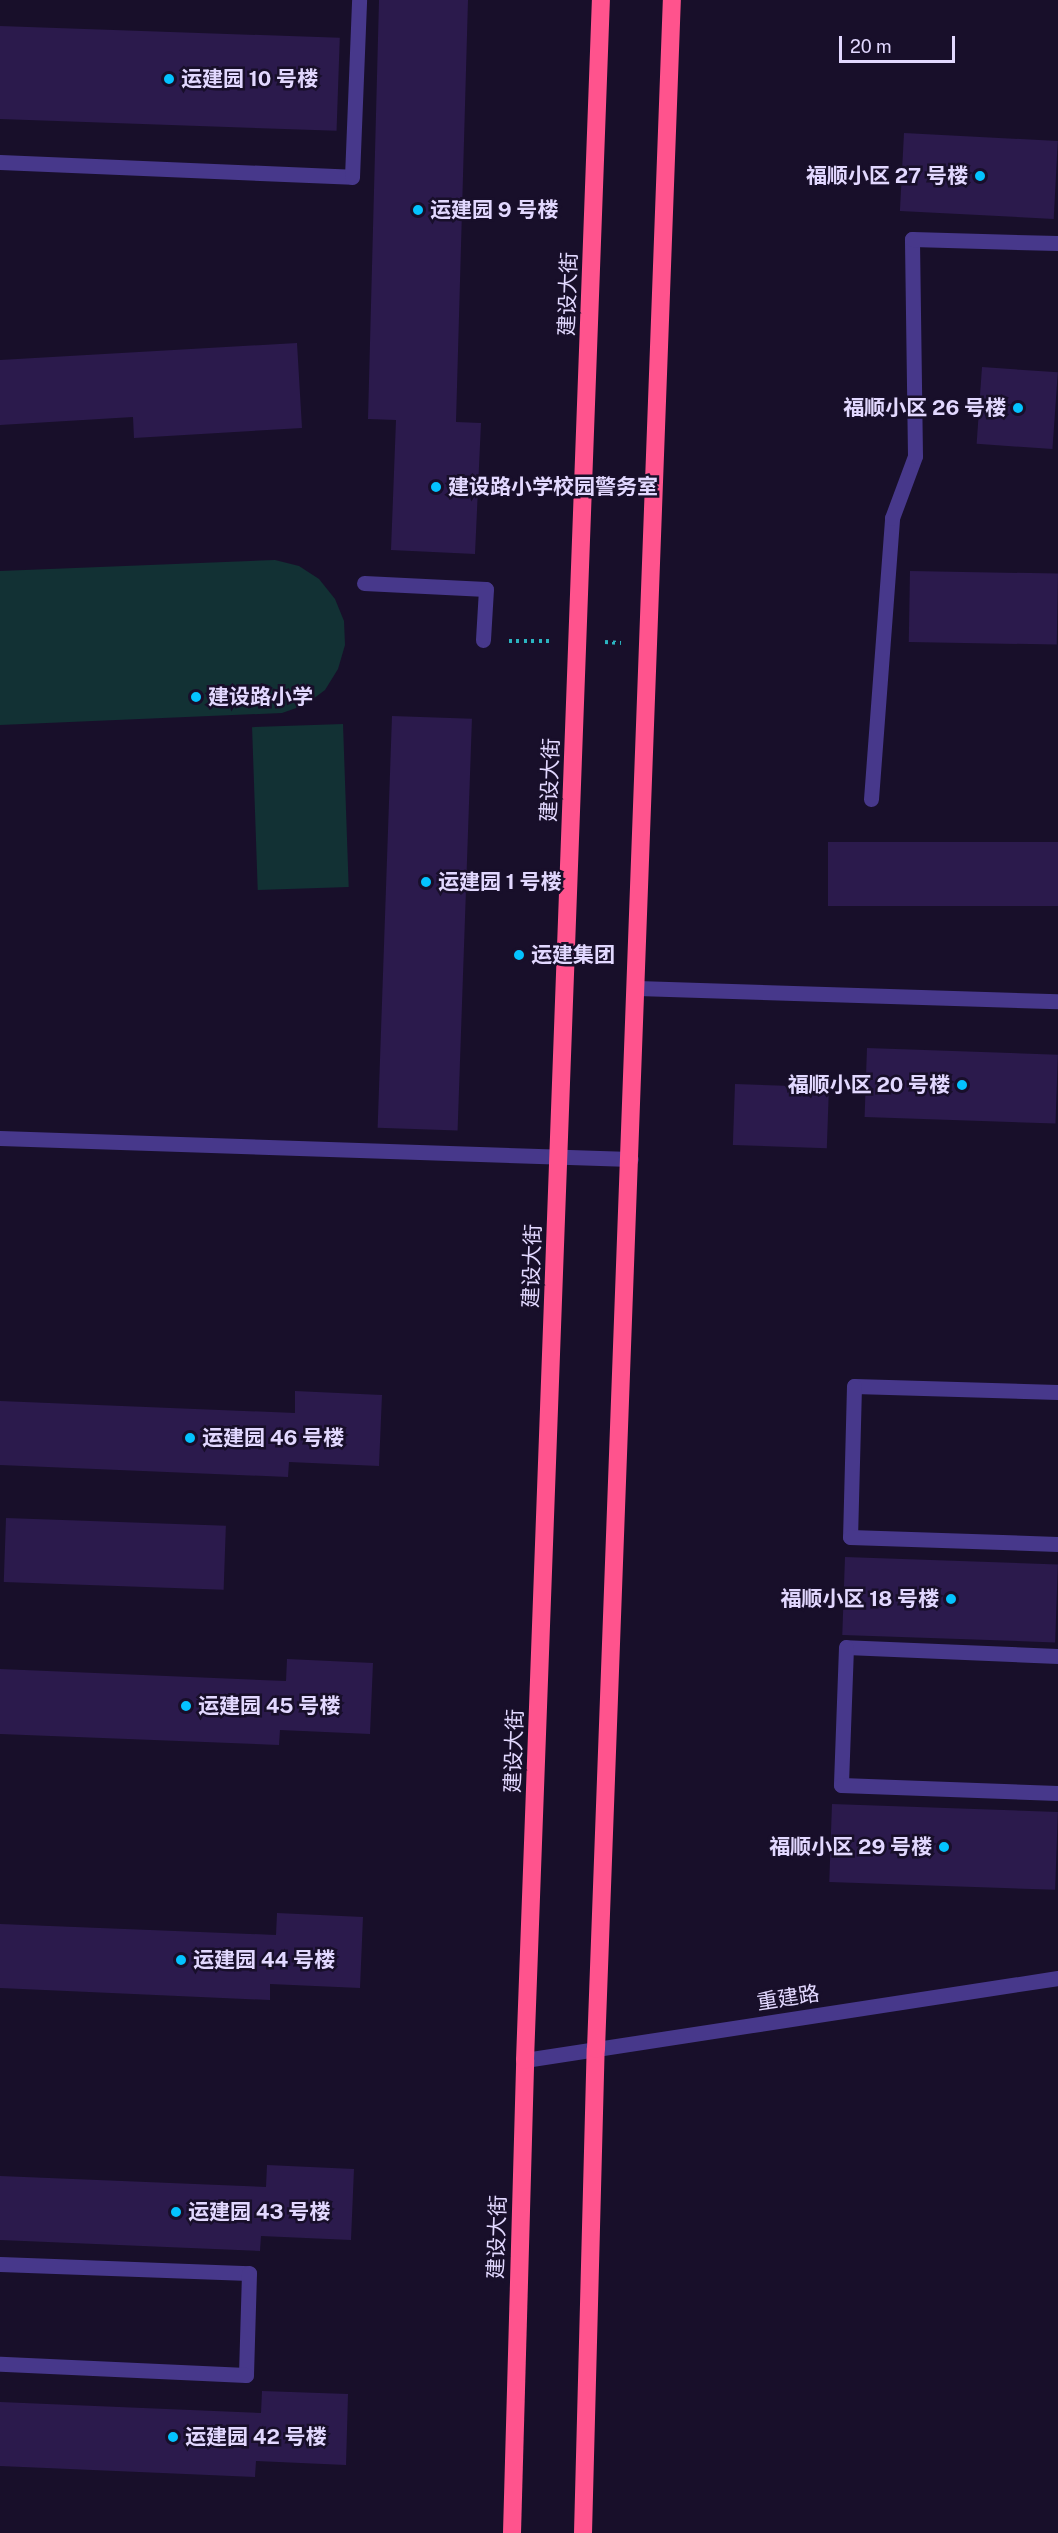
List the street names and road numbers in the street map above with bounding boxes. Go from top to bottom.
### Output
street label: 建设大街 [554,252,582,336]
street label: 建设大街 [536,738,564,822]
street label: 建设大街 [518,1224,546,1308]
street label: 建设大街 [500,1709,528,1793]
street label: 重建路 [755,1981,821,2015]
street label: 建设大街 [483,2195,511,2279]

